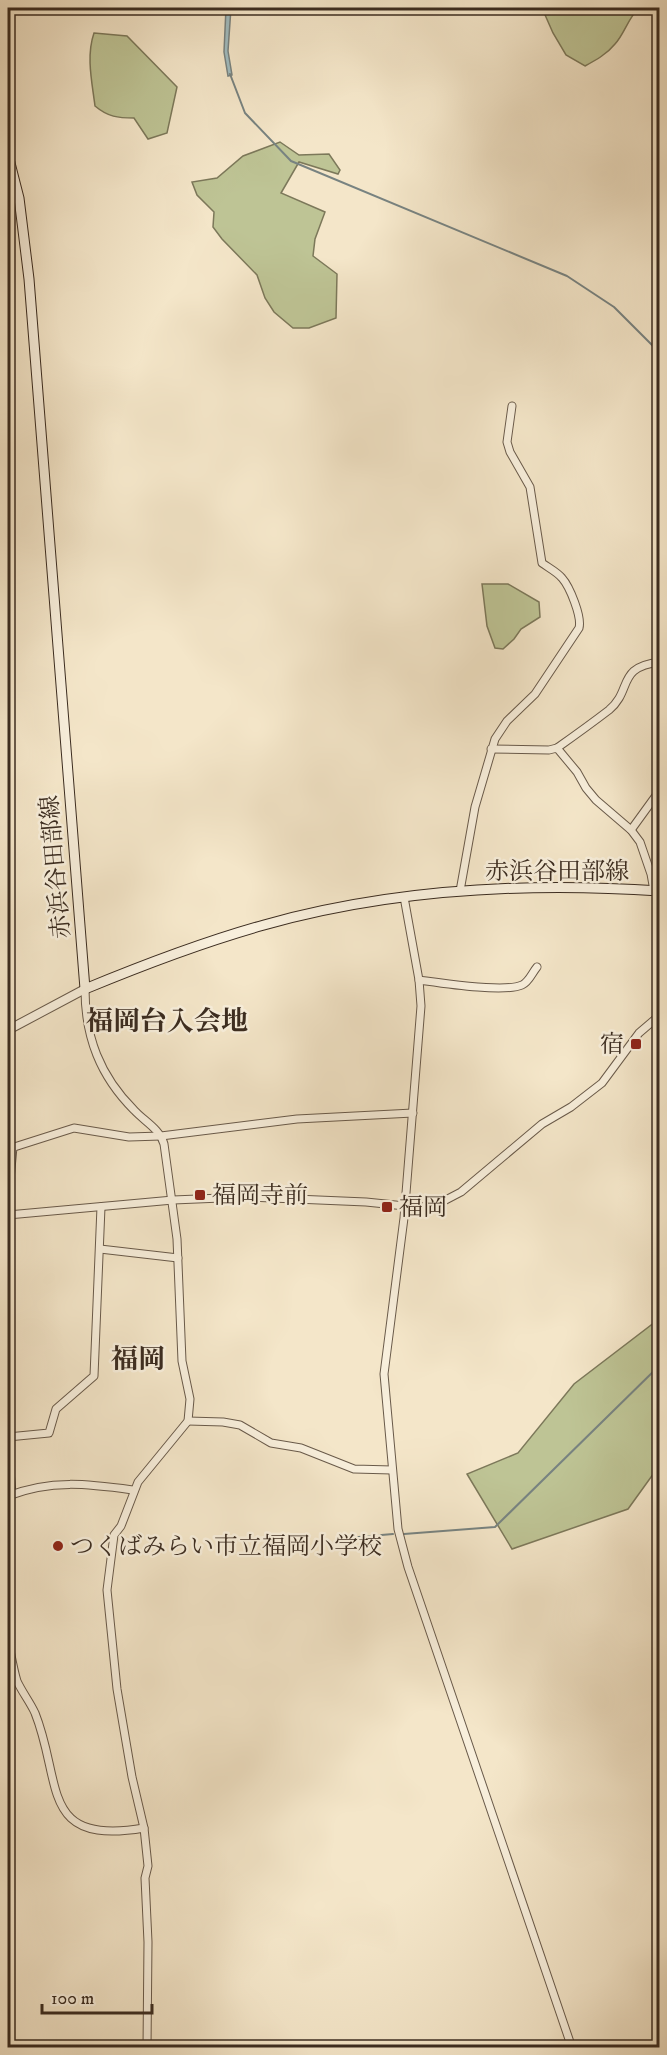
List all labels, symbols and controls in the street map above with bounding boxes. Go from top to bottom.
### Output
street label: 赤浜谷田部線 [35,794,77,940]
street label: 赤浜谷田部線 [485,857,629,887]
district label: 福岡台入会地 [86,1005,248,1039]
place label: 宿 [600,1030,624,1060]
marker: 宿 [629,1037,643,1051]
place label: 福岡寺前 [212,1181,308,1211]
marker: 福岡寺前 [193,1188,207,1202]
place label: 福岡 [399,1193,447,1223]
marker: 福岡 [380,1200,394,1214]
district label: 福岡 [111,1343,165,1377]
place label: つくばみらい市立福岡小学校 [70,1532,382,1562]
marker: つくばみらい市立福岡小学校 [51,1539,65,1553]
scale bar [42,1977,152,2015]
text: 100 m [51,1988,94,2010]

